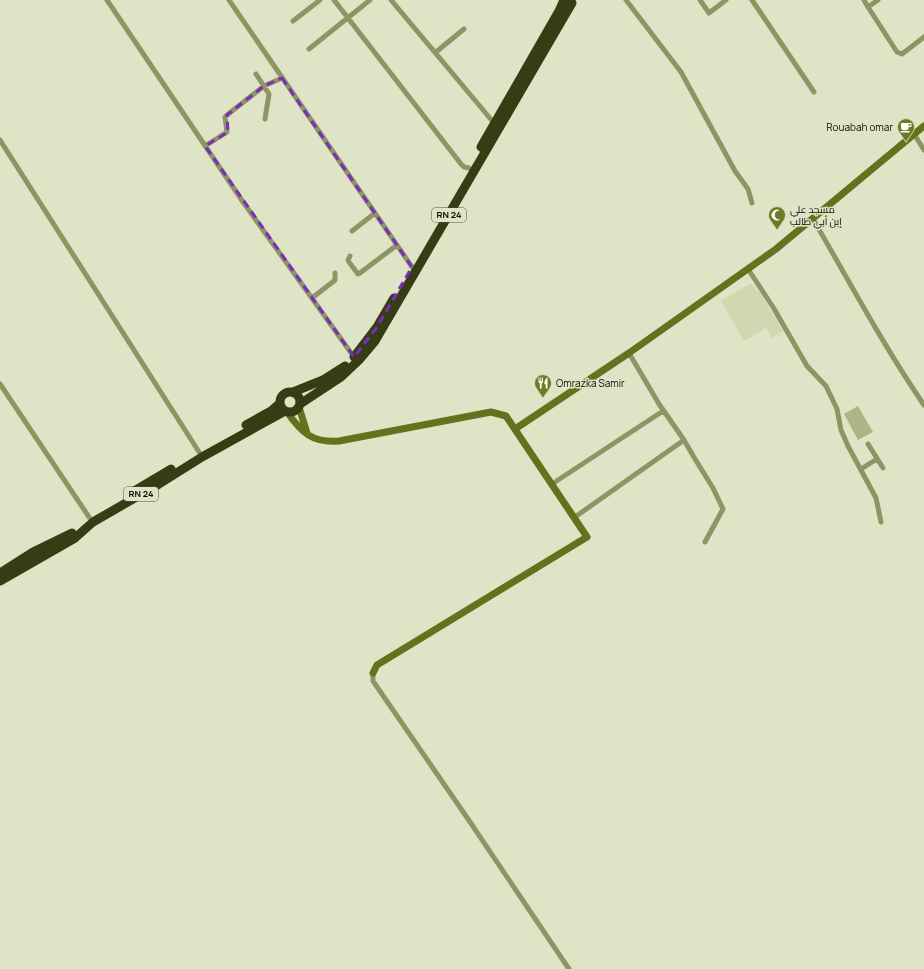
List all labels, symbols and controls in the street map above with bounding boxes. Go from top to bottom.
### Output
cafe icon: Rouabah omar [896,117,916,142]
place label: Rouabah omar [826,120,893,134]
place label: مسجد علي إبن أبي طالب [790,202,842,229]
mosque icon: مسجد علي إبن أبي طالب [767,205,787,230]
road number: RN 24 [432,208,466,222]
restaurant icon: Omrazka Samir [533,373,553,398]
place label: Omrazka Samir [556,376,625,390]
road number: RN 24 [124,487,158,501]

